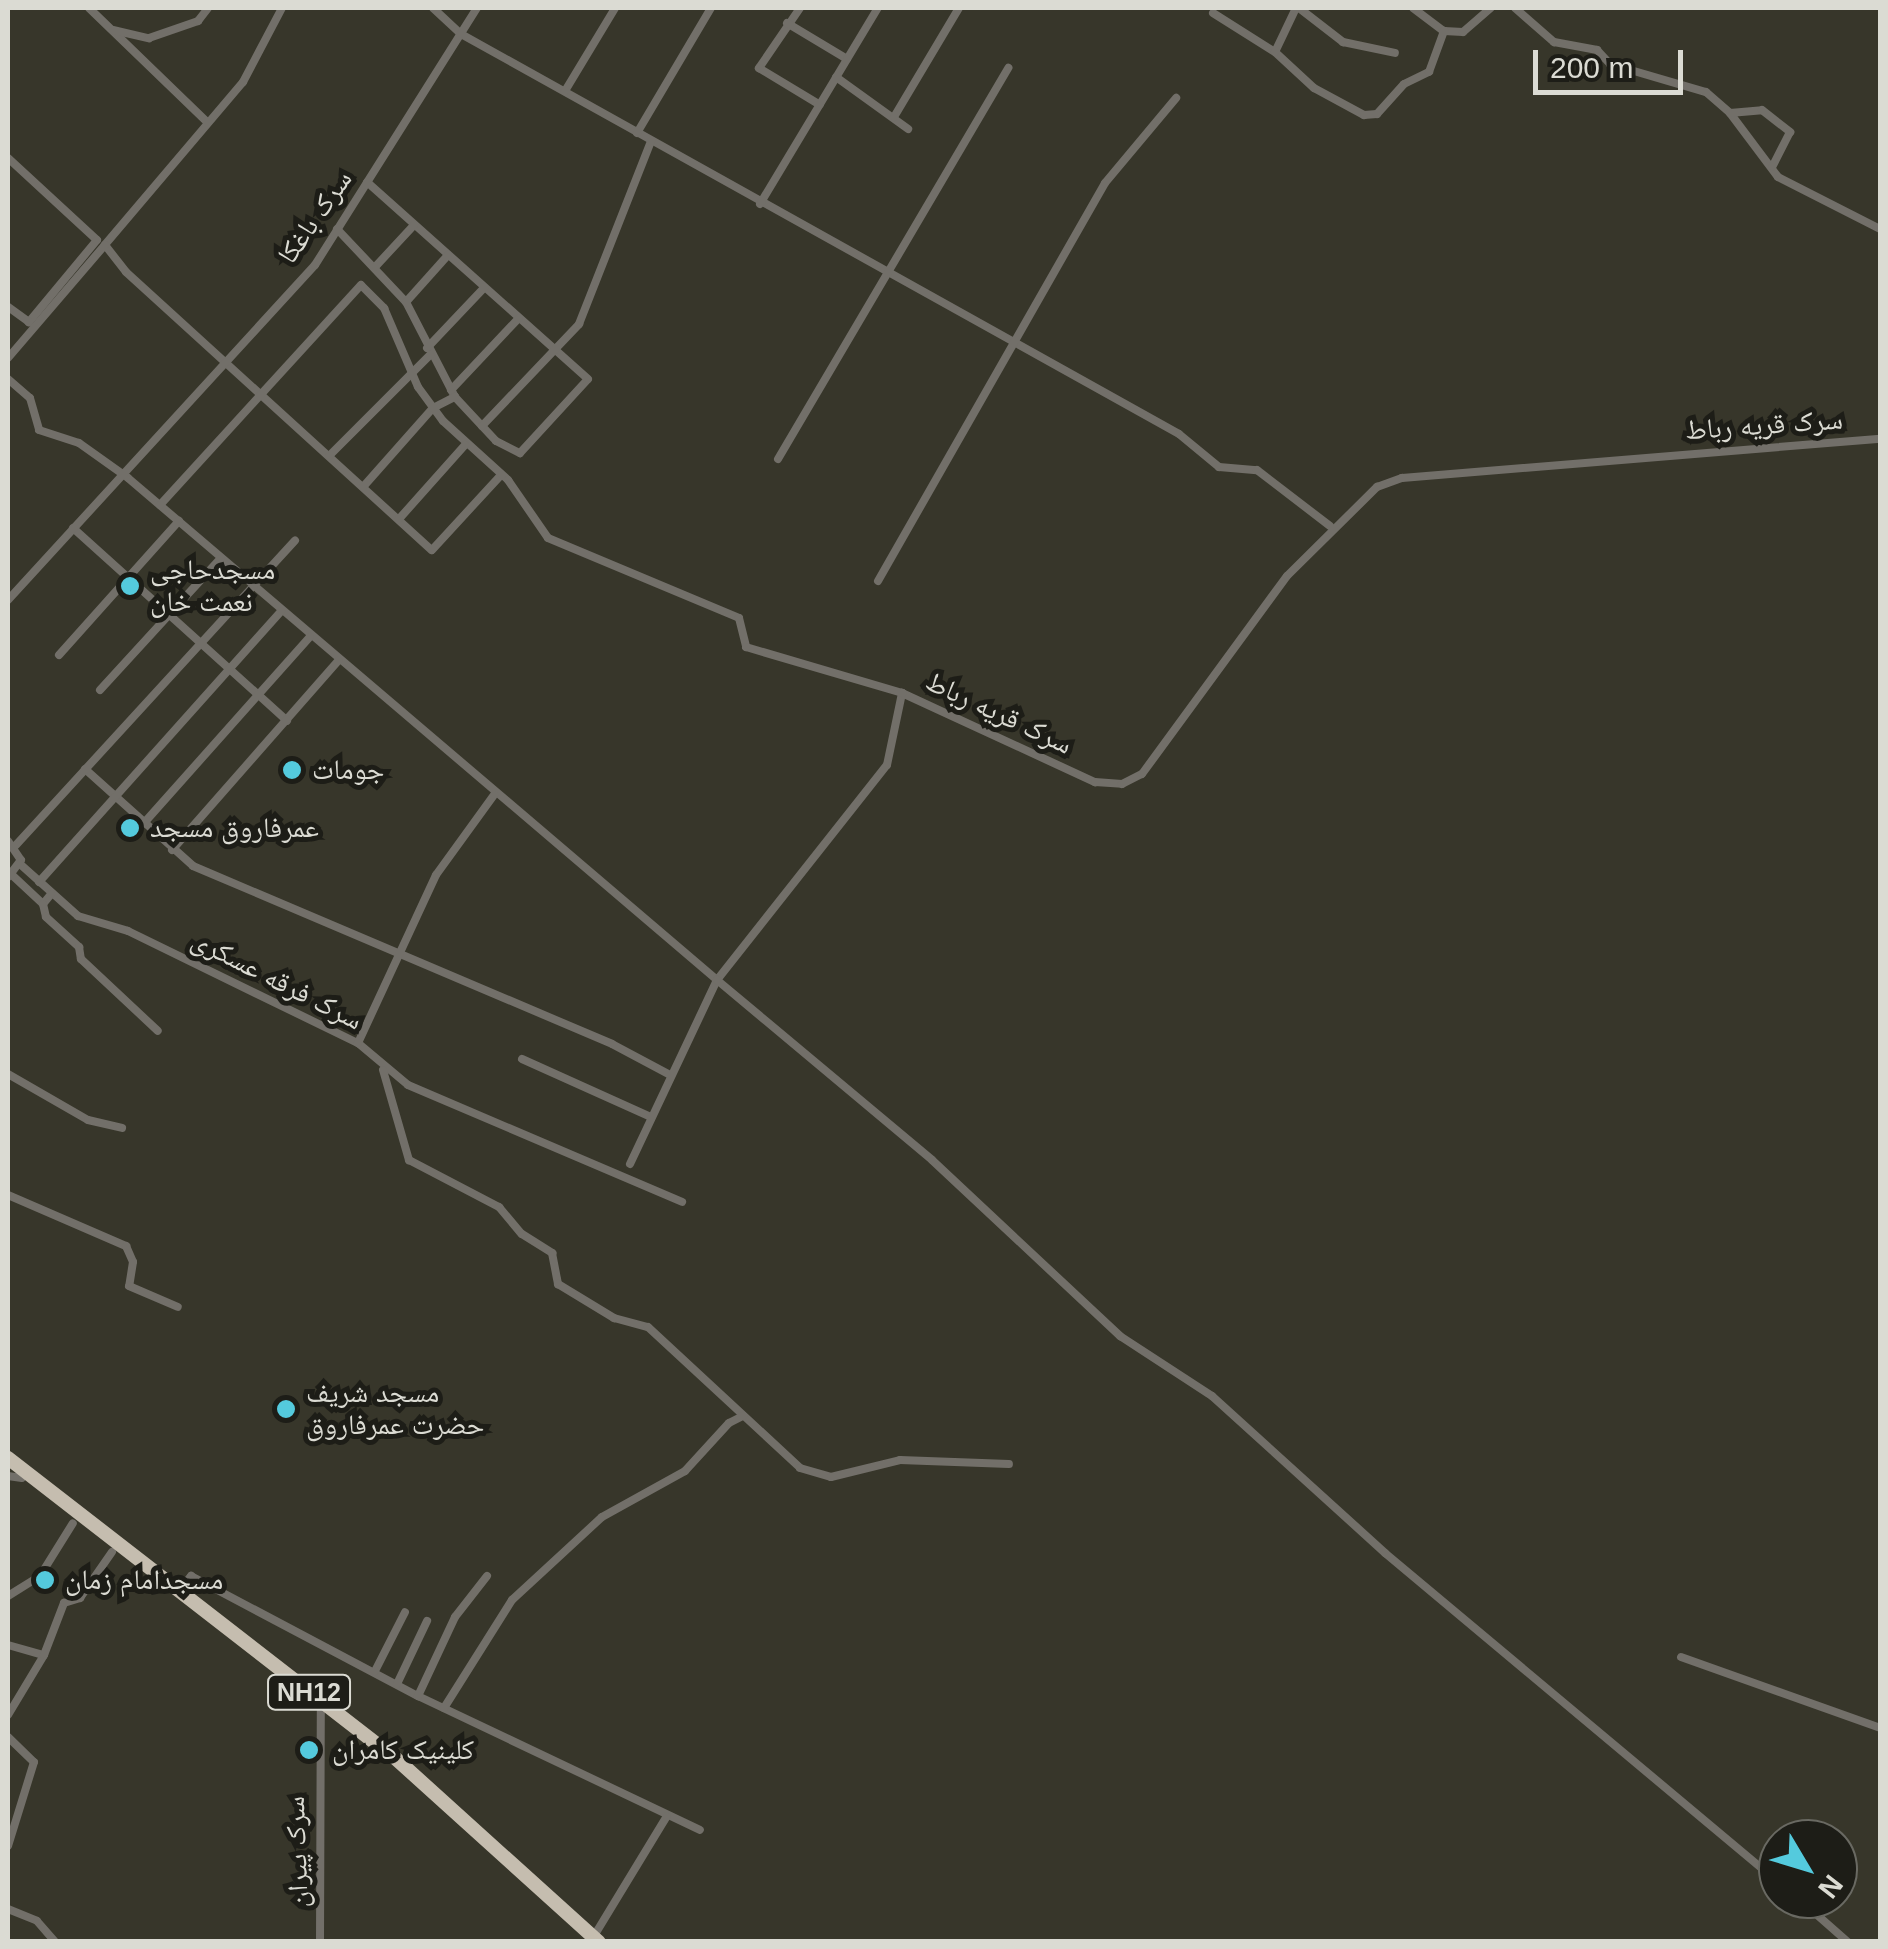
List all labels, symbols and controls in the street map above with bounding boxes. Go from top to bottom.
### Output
scale bar [1538,30,1688,92]
text: 200 m [1550,51,1633,84]
street label: سرک باغکا [271,164,359,270]
street label: سرک قریه رباط [1684,403,1844,447]
place label: مسجدحاجی نعمت خان [150,553,275,619]
marker: مسجدحاجی نعمت خان [119,575,141,597]
street label: سرک قریه رباط [920,664,1078,762]
place label: جومات [312,753,384,787]
marker: جومات [281,759,303,781]
place label: عمرفاروق مسجد [150,811,319,845]
marker: عمرفاروق مسجد [119,817,141,839]
street label: سرک فرقه عسکری [186,923,368,1037]
place label: مسجد شریف حضرت عمرفاروق [306,1376,484,1442]
marker: مسجد شریف حضرت عمرفاروق [275,1398,297,1420]
place label: مسجدامام زمان [65,1563,223,1597]
marker: مسجدامام زمان [34,1569,56,1591]
road number: NH12 [266,1672,352,1712]
place label: کلینیک کامران [332,1733,474,1767]
marker: کلینیک کامران [296,1737,322,1763]
street label: سرک پیران [278,1796,316,1908]
north arrow [1758,1819,1858,1919]
text: N [1812,1869,1849,1904]

